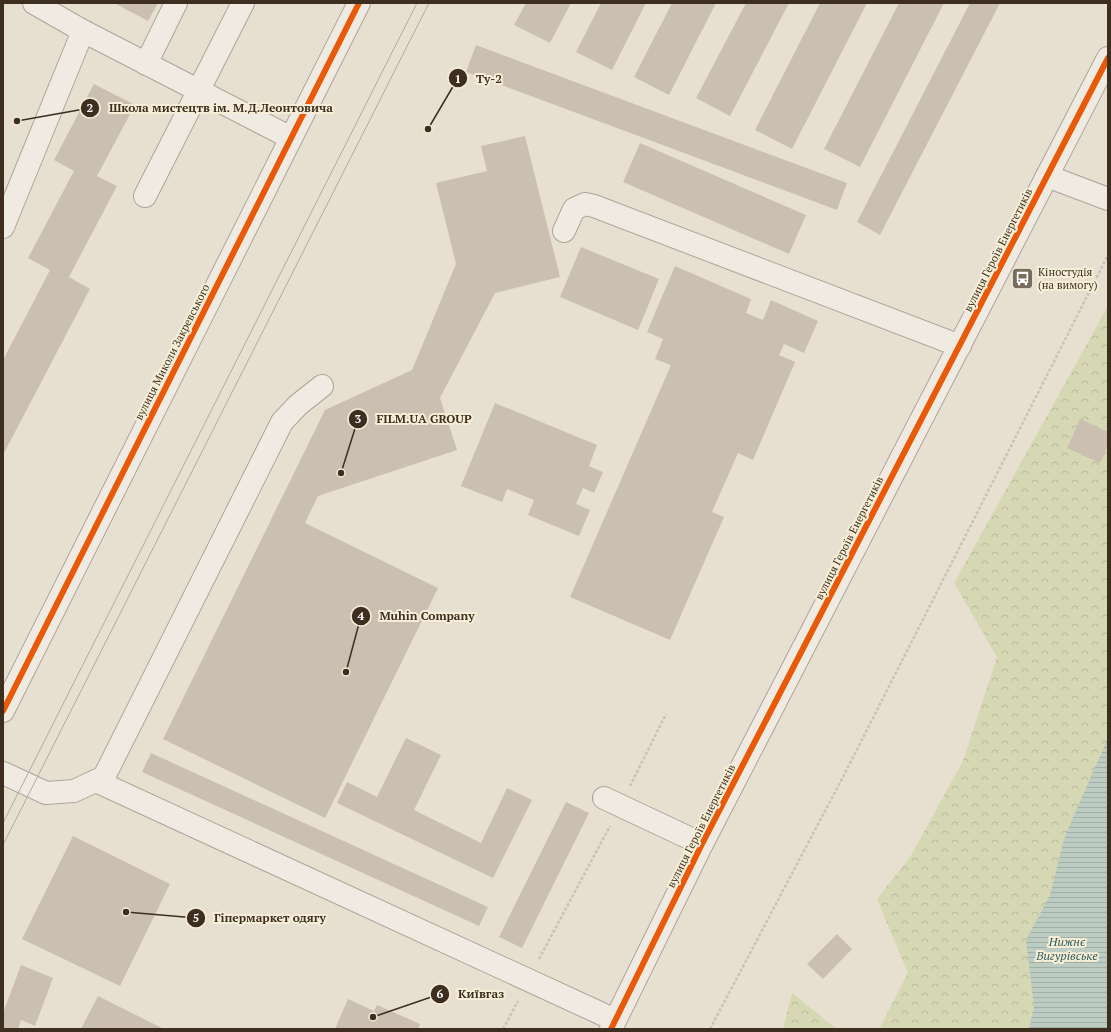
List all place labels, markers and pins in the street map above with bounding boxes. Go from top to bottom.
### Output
callout: Ту-2 [448,66,510,90]
callout: Школа мистецтв ім. М.Д.Леонтовича [80,96,341,120]
bus stop icon: Кіностудія (на вимогу) [1009,265,1035,291]
place label: Кіностудія (на вимогу) [1038,265,1098,292]
callout: FILM.UA GROUP [348,407,479,431]
callout: Muhin Company [351,604,482,628]
callout: Гіпермаркет одягу [186,906,334,930]
callout: Київгаз [430,982,512,1006]

